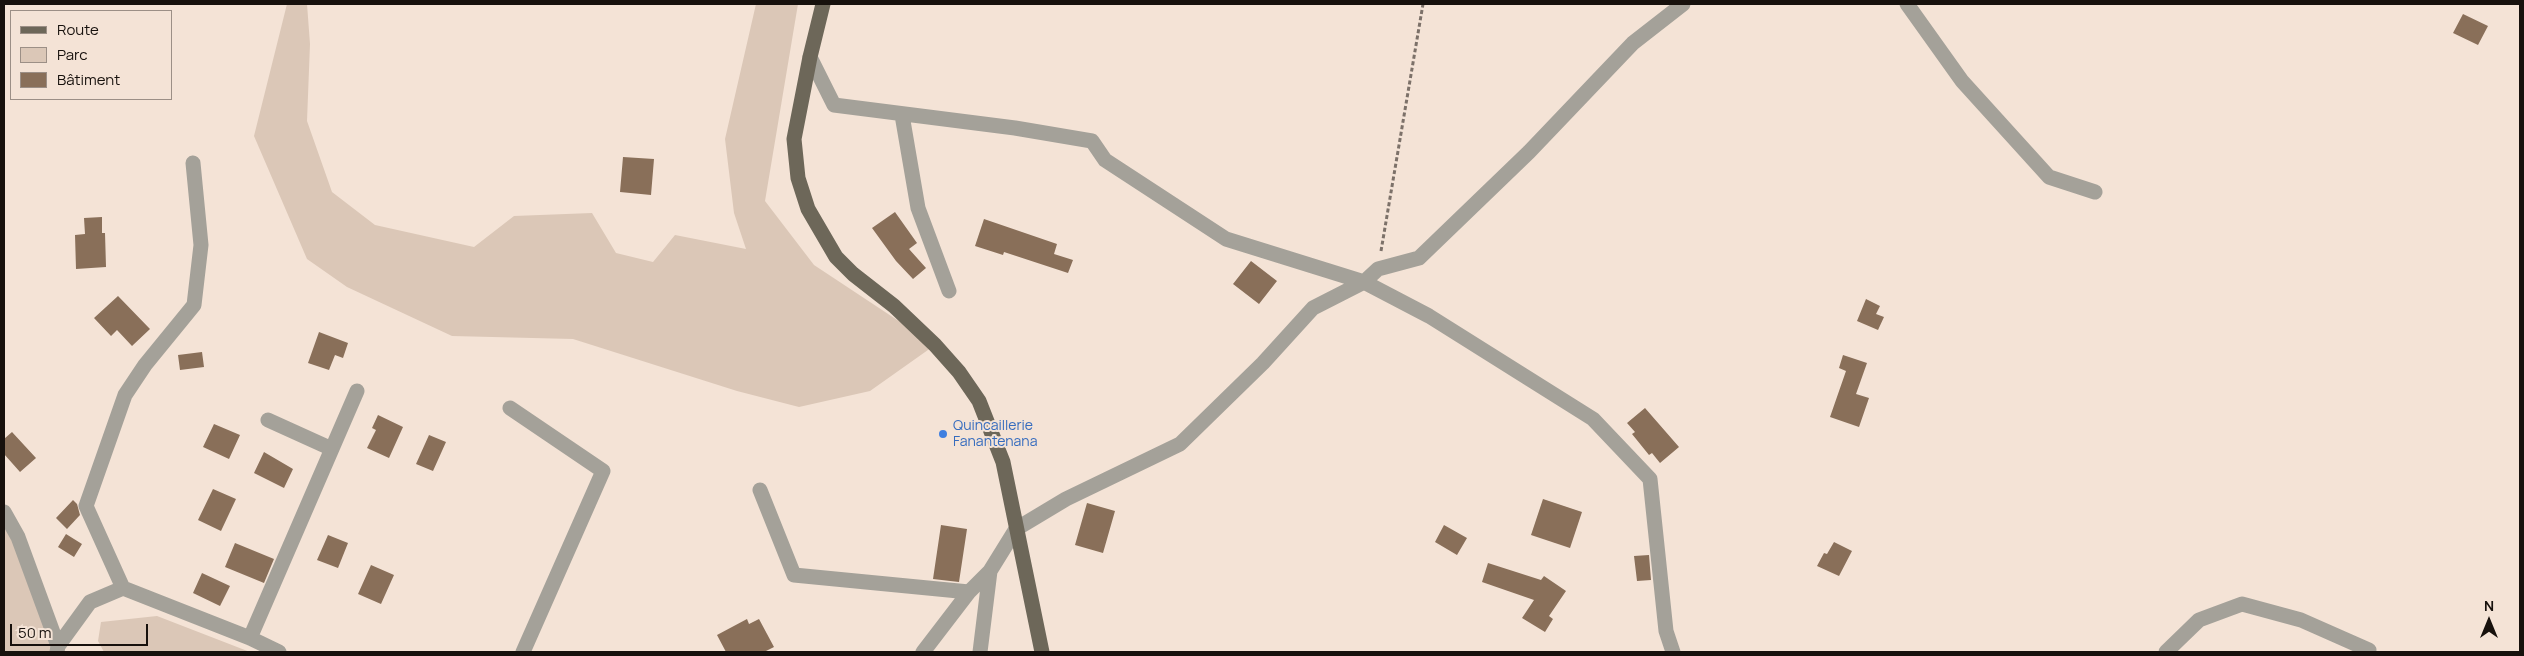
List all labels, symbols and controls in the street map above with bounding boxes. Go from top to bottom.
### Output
legend [10,10,172,100]
text: Route [57,19,99,40]
text: Parc [57,44,88,65]
text: Bâtiment [57,69,120,90]
place label: Quincaillerie Fanantenana [953,418,1037,451]
marker: Quincaillerie Fanantenana [937,428,949,440]
north arrow [2464,596,2514,646]
text: N [2484,596,2494,615]
scale bar [12,614,150,646]
text: 50 m [18,622,52,643]

